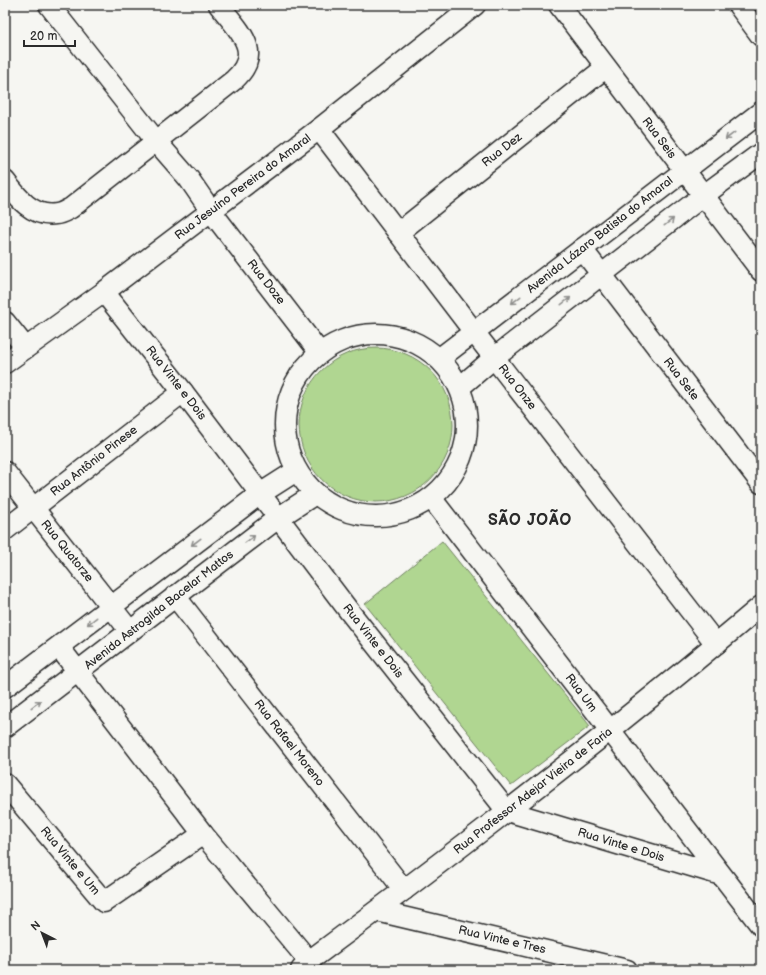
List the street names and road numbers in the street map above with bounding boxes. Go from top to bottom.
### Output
street label: Rua Seis [639,114,680,162]
street label: Rua Dez [479,130,525,170]
street label: Rua Jesuíno Pereira do Amaral [172,131,314,243]
street label: Avenida Lázaro Batista do Amaral [524,173,676,297]
street label: Rua Doze [244,256,288,308]
street label: Rua Vinte e Dois [142,343,210,423]
street label: Rua Sete [660,355,702,403]
street label: Rua Onze [495,361,539,413]
street label: Rua Antônio Pinese [47,422,141,500]
street label: Rua Quatorze [37,517,97,585]
street label: Avenida Astrogilda Bacelar Mattos [81,547,237,673]
street label: Rua Vinte e Dois [339,601,407,681]
street label: Rua Um [562,671,600,715]
street label: Rua Rafael Moreno [251,697,328,789]
street label: Rua Professor Adejar Vieira de Faria [451,724,615,858]
street label: Rua Vinte e Um [37,824,103,898]
street label: Rua Vinte e Dois [576,825,666,865]
street label: Rua Vinte e Tres [457,923,547,957]

